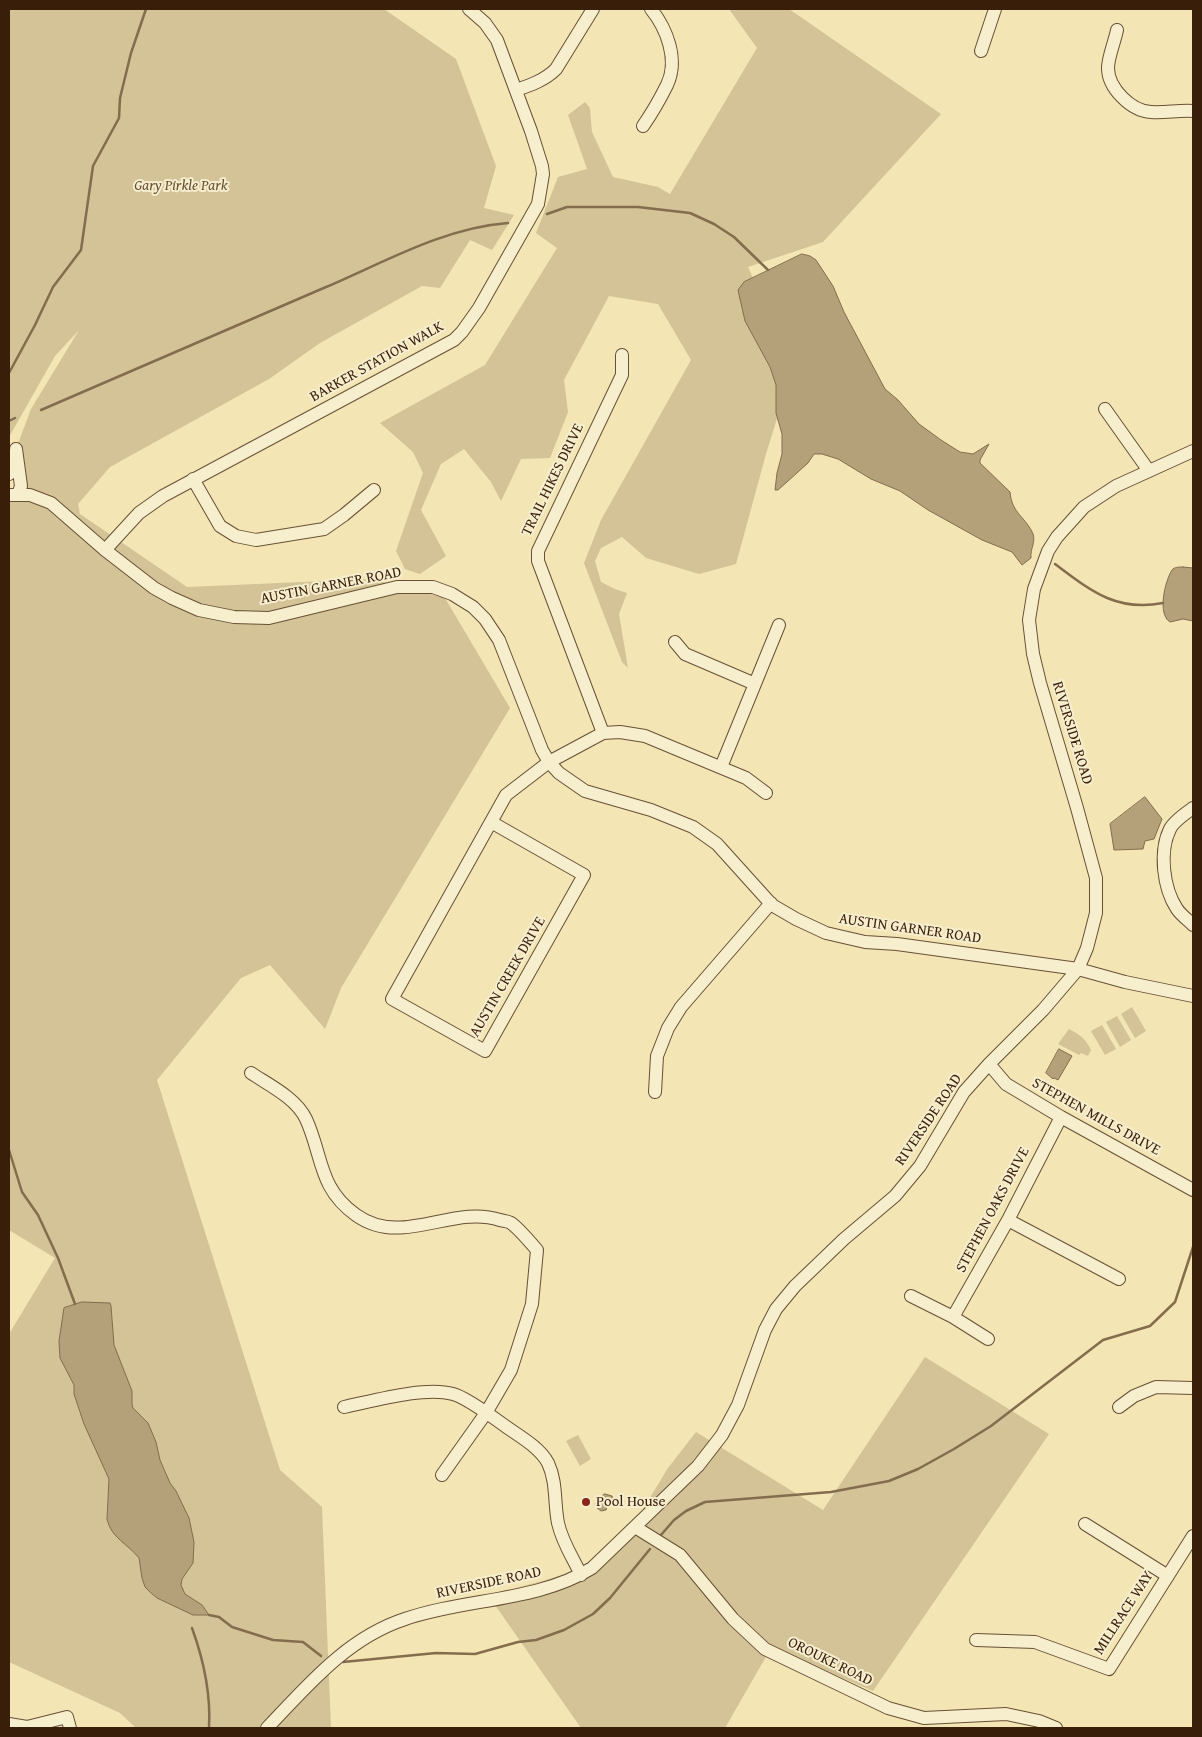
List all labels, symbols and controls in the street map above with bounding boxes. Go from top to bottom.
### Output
park label: Gary Pirkle Park [134,177,228,195]
street label: BARKER STATION WALK [307,318,447,406]
street label: TRAIL HIKES DRIVE [518,421,588,539]
street label: AUSTIN GARNER ROAD [259,563,403,609]
street label: RIVERSIDE ROAD [1048,679,1096,787]
street label: AUSTIN GARNER ROAD [838,910,982,948]
street label: AUSTIN CREEK DRIVE [466,914,550,1040]
street label: RIVERSIDE ROAD [892,1071,966,1169]
street label: STEPHEN MILLS DRIVE [1029,1074,1163,1160]
street label: STEPHEN OAKS DRIVE [952,1144,1034,1276]
place label: Pool House [596,1493,666,1511]
marker: Pool House [580,1496,592,1508]
street label: RIVERSIDE ROAD [435,1563,543,1603]
street label: MILLRACE WAY [1090,1568,1158,1658]
street label: OROUKE ROAD [785,1634,875,1690]

